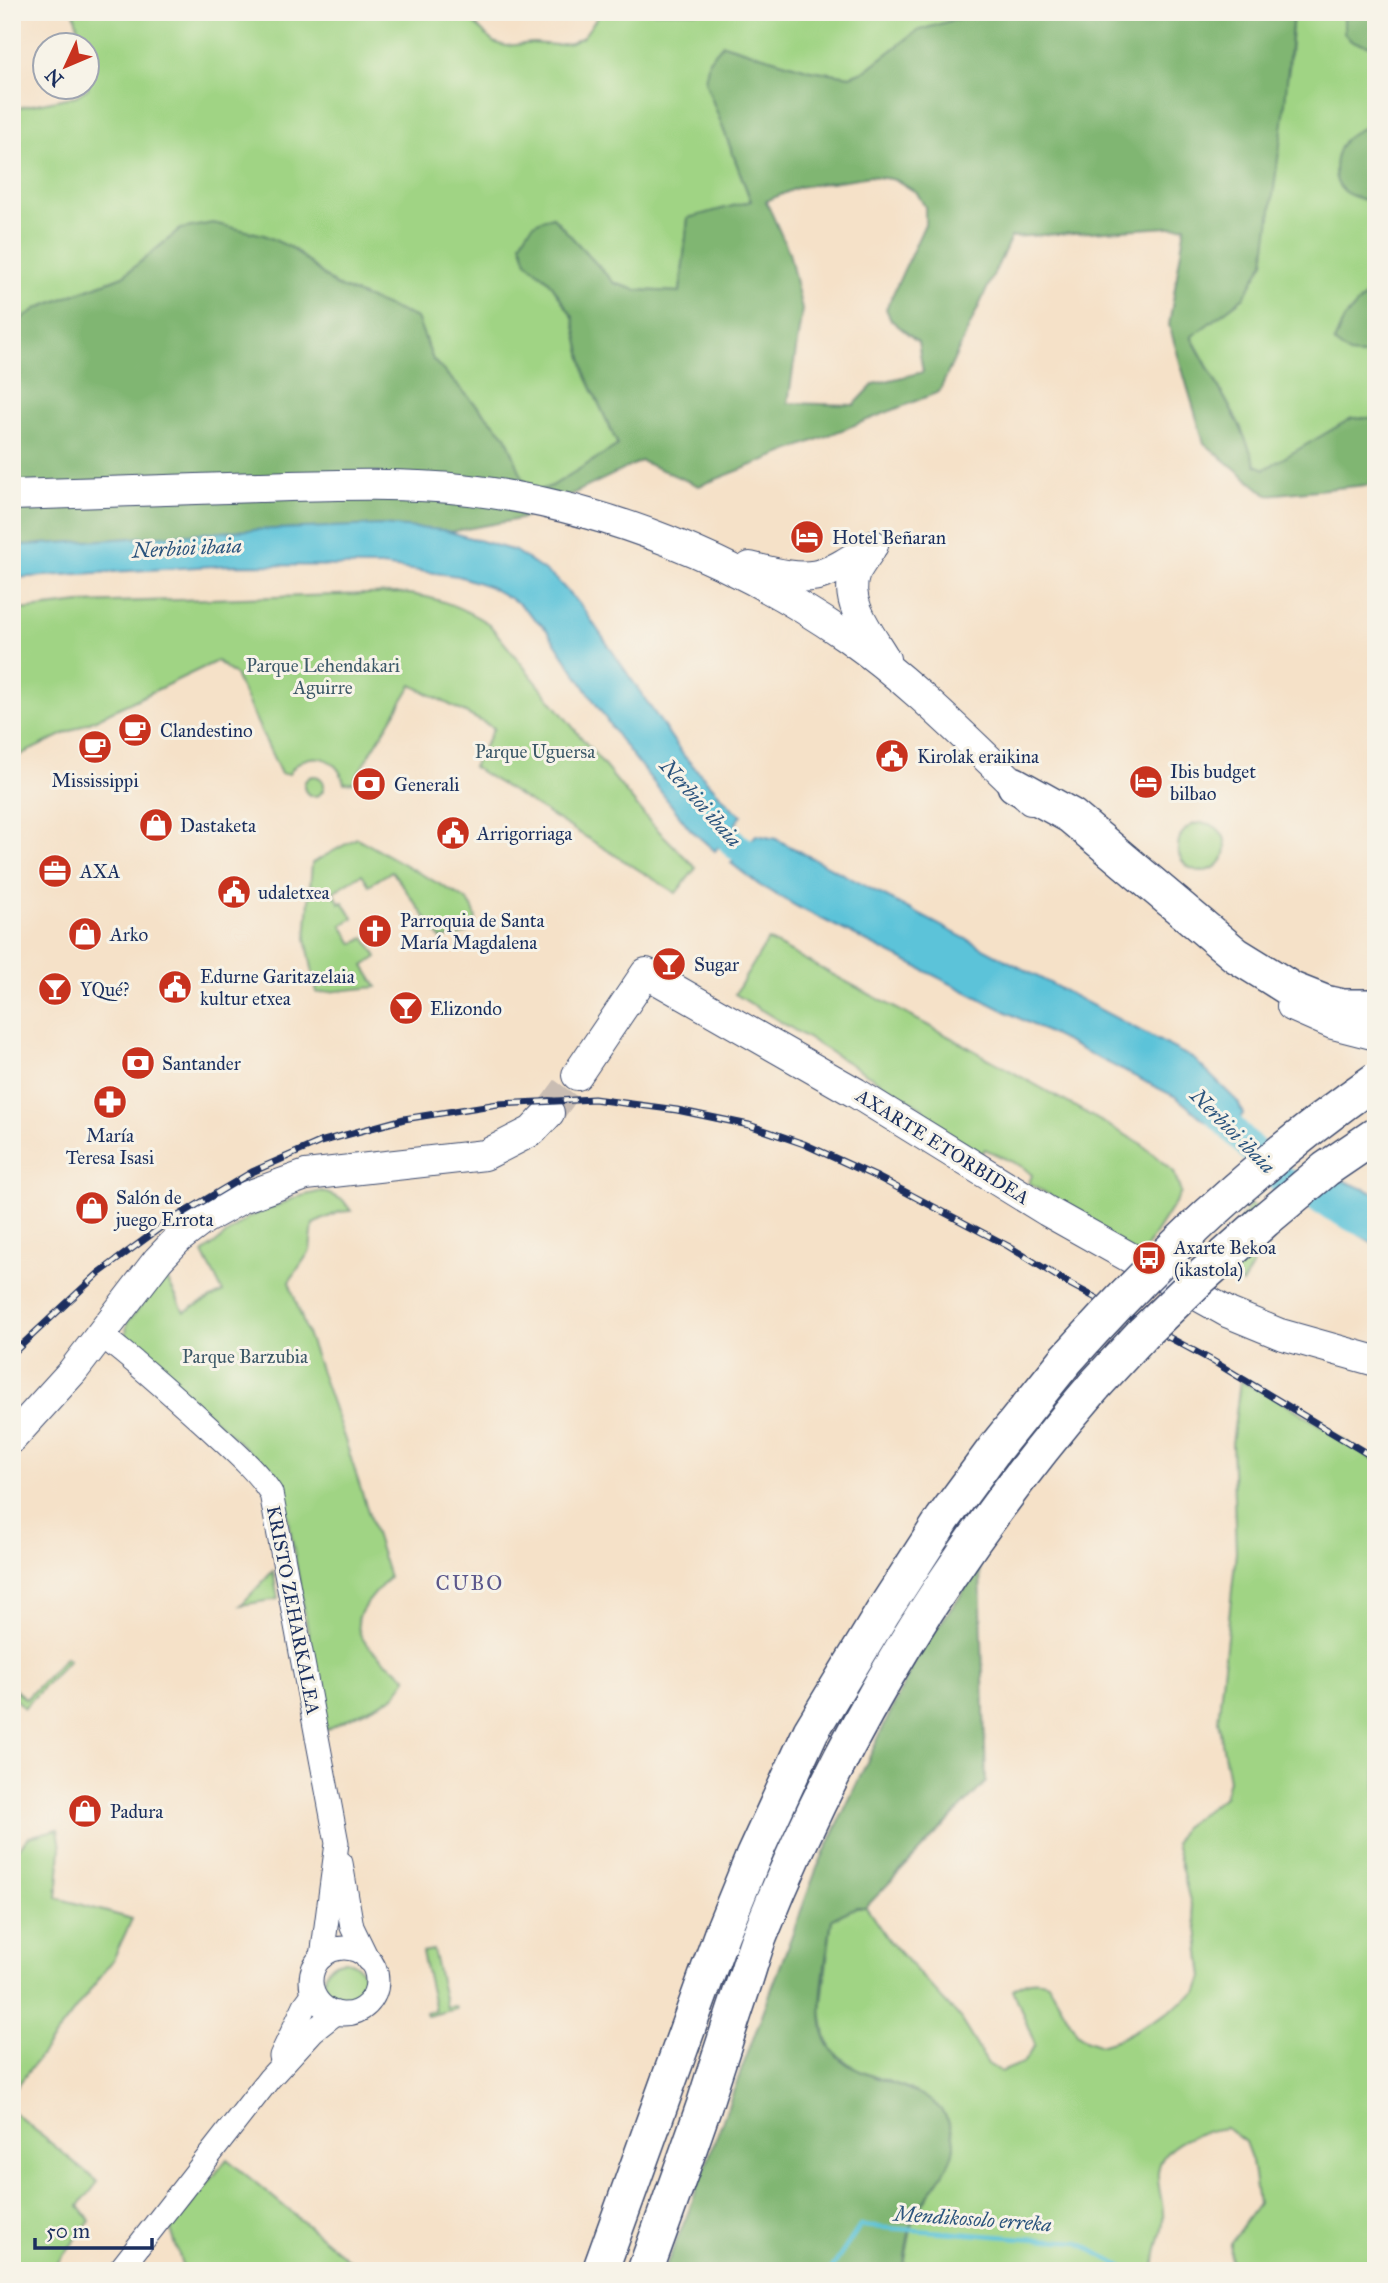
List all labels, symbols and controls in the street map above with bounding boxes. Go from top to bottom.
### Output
north arrow [32,32,102,102]
text: N [40,64,68,91]
hotel icon: Hotel Beñaran [788,518,826,556]
place label: Hotel Beñaran [832,526,946,549]
water label: Nerbioi ibaia [130,532,243,564]
park label: Parque Lehendakari Aguirre [246,654,400,700]
cafe icon: Clandestino [116,711,154,749]
place label: Clandestino [160,719,253,742]
cafe icon: Mississippi [76,728,114,766]
public building icon: Kirolak eraikina [873,737,911,775]
park label: Parque Uguersa [475,740,596,764]
place label: Kirolak eraikina [917,745,1040,768]
water label: Nerbioi ibaia [654,753,747,853]
place label: Ibis budget bilbao [1170,760,1256,805]
hotel icon: Ibis budget bilbao [1127,763,1165,801]
bank icon: Generali [350,765,388,803]
place label: Mississippi [51,769,139,792]
place label: Generali [394,773,460,796]
shop icon: Dastaketa [137,806,175,844]
place label: Dastaketa [180,814,257,837]
public building icon: Arrigorriaga [434,814,472,852]
place label: Arrigorriaga [476,822,573,846]
office icon: AXA [36,852,74,890]
place label: AXA [79,860,121,883]
public building icon: udaletxea [215,873,253,911]
place label: udaletxea [258,881,331,904]
place label: Parroquia de Santa María Magdalena [400,909,545,955]
church icon: Parroquia de Santa María Magdalena [356,912,394,950]
shop icon: Arko [66,915,104,953]
place label: Arko [109,923,148,946]
bar icon: Sugar [650,945,688,983]
place label: Sugar [694,953,740,977]
place label: Edurne Garitazelaia kultur etxea [200,965,356,1010]
public building icon: Edurne Garitazelaia kultur etxea [156,968,194,1006]
bar icon: YQué? [36,970,74,1008]
place label: YQué? [80,978,129,1001]
bar icon: Elizondo [387,989,425,1027]
place label: Elizondo [430,997,502,1020]
bank icon: Santander [119,1044,157,1082]
place label: Santander [162,1052,242,1075]
water label: Nerbioi ibaia [1184,1082,1281,1179]
pharmacy icon: María Teresa Isasi [91,1083,129,1121]
street label: AXARTE ETORBIDEA [851,1083,1034,1209]
place label: María Teresa Isasi [66,1124,154,1169]
place label: Salón de juego Errota [113,1186,215,1232]
shop icon: Salón de juego Errota [73,1189,111,1227]
place label: Axarte Bekoa (ikastola) [1173,1236,1277,1282]
bus stop icon: Axarte Bekoa (ikastola) [1130,1239,1168,1277]
park label: Parque Barzubia [182,1345,309,1369]
street label: KRISTO ZEHARKALEA [262,1504,325,1717]
district label: CUBO [436,1570,504,1596]
shop icon: Padura [66,1792,104,1830]
place label: Padura [110,1800,164,1823]
water label: Mendikosolo erreka [891,2200,1053,2237]
scale bar [35,2206,152,2250]
text: 50 m [46,2218,91,2244]

